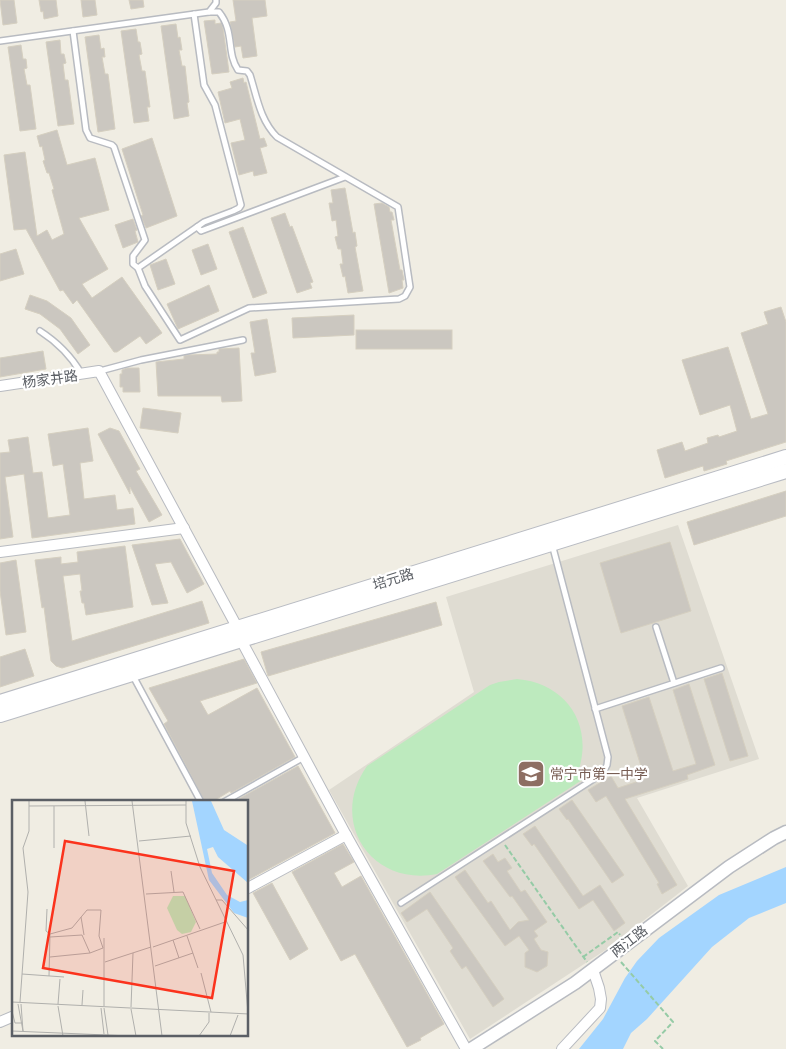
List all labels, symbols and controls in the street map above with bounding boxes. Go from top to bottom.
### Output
street label: 杨家井路 [21,366,79,391]
street label: 培元路 [370,564,415,593]
school or university icon: 常宁市第一中学 [516,759,546,789]
place label: 常宁市第一中学 [550,765,648,782]
inset map [12,800,249,1036]
street label: 两江路 [607,921,650,960]

